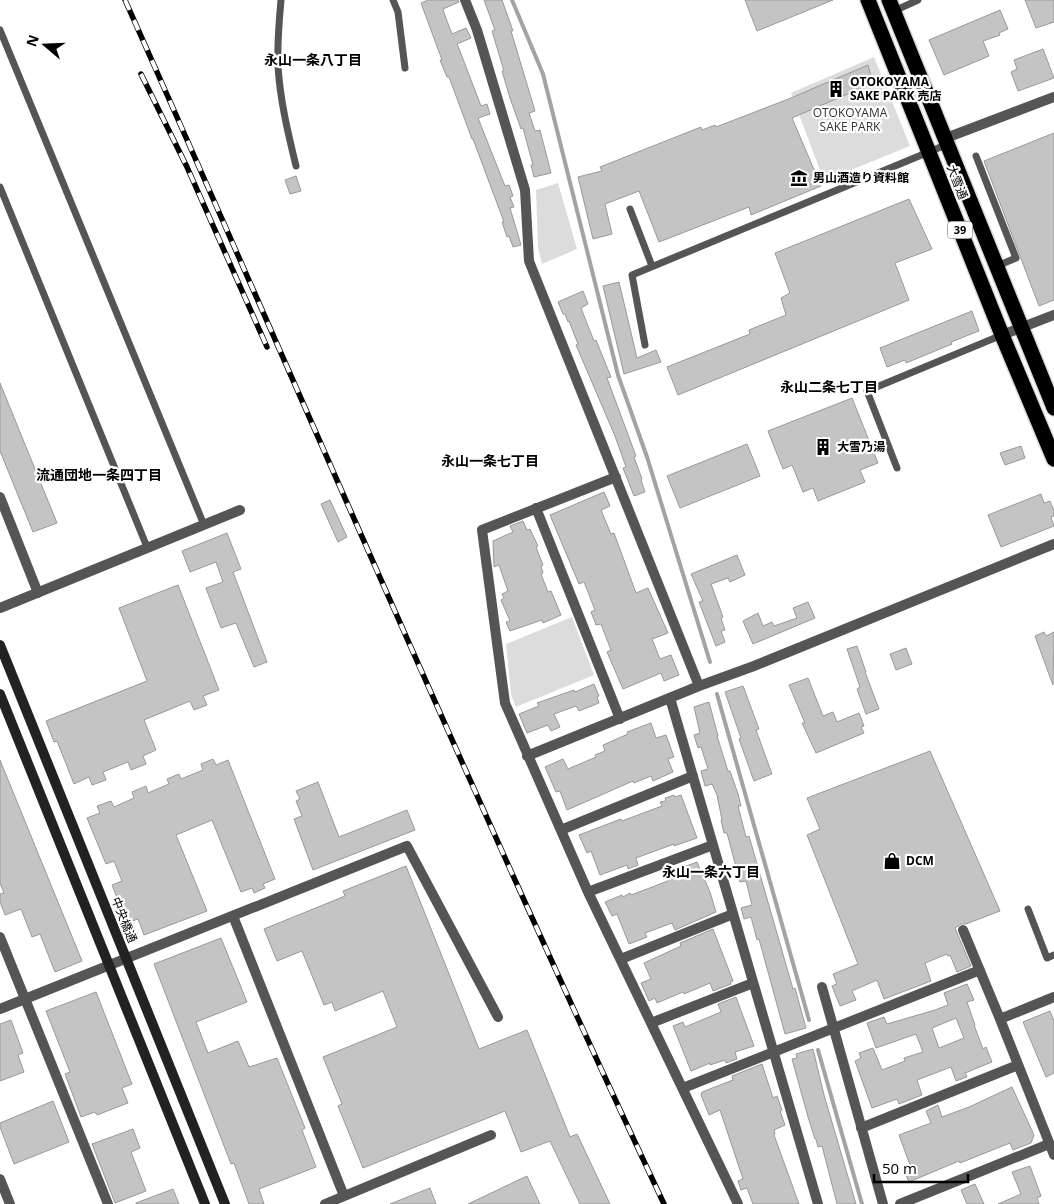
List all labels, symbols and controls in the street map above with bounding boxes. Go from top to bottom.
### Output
north arrow [20,20,70,70]
text: N [21,32,43,49]
district label: 永山一条八丁目 [264,50,362,69]
place label: OTOKOYAMA SAKE PARK 売店 [850,73,942,104]
building icon: OTOKOYAMA SAKE PARK 売店 [826,79,846,99]
park label: OTOKOYAMA SAKE PARK [813,104,888,135]
street label: 大雪通 [943,162,972,202]
museum icon: 男山酒造り資料館 [789,168,809,188]
place label: 男山酒造り資料館 [813,169,909,186]
road number: 39 [948,222,972,238]
district label: 永山二条七丁目 [780,377,878,396]
building icon: 大雪乃湯 [813,437,833,457]
place label: 大雪乃湯 [837,438,885,455]
district label: 永山一条七丁目 [441,451,539,470]
district label: 流通団地一条四丁目 [36,465,162,484]
shop icon: DCM [882,851,902,871]
place label: DCM [906,852,934,869]
district label: 永山一条六丁目 [662,862,760,881]
street label: 中央橋通 [108,894,141,945]
scale bar [874,1152,968,1184]
text: 50 m [882,1158,917,1178]

